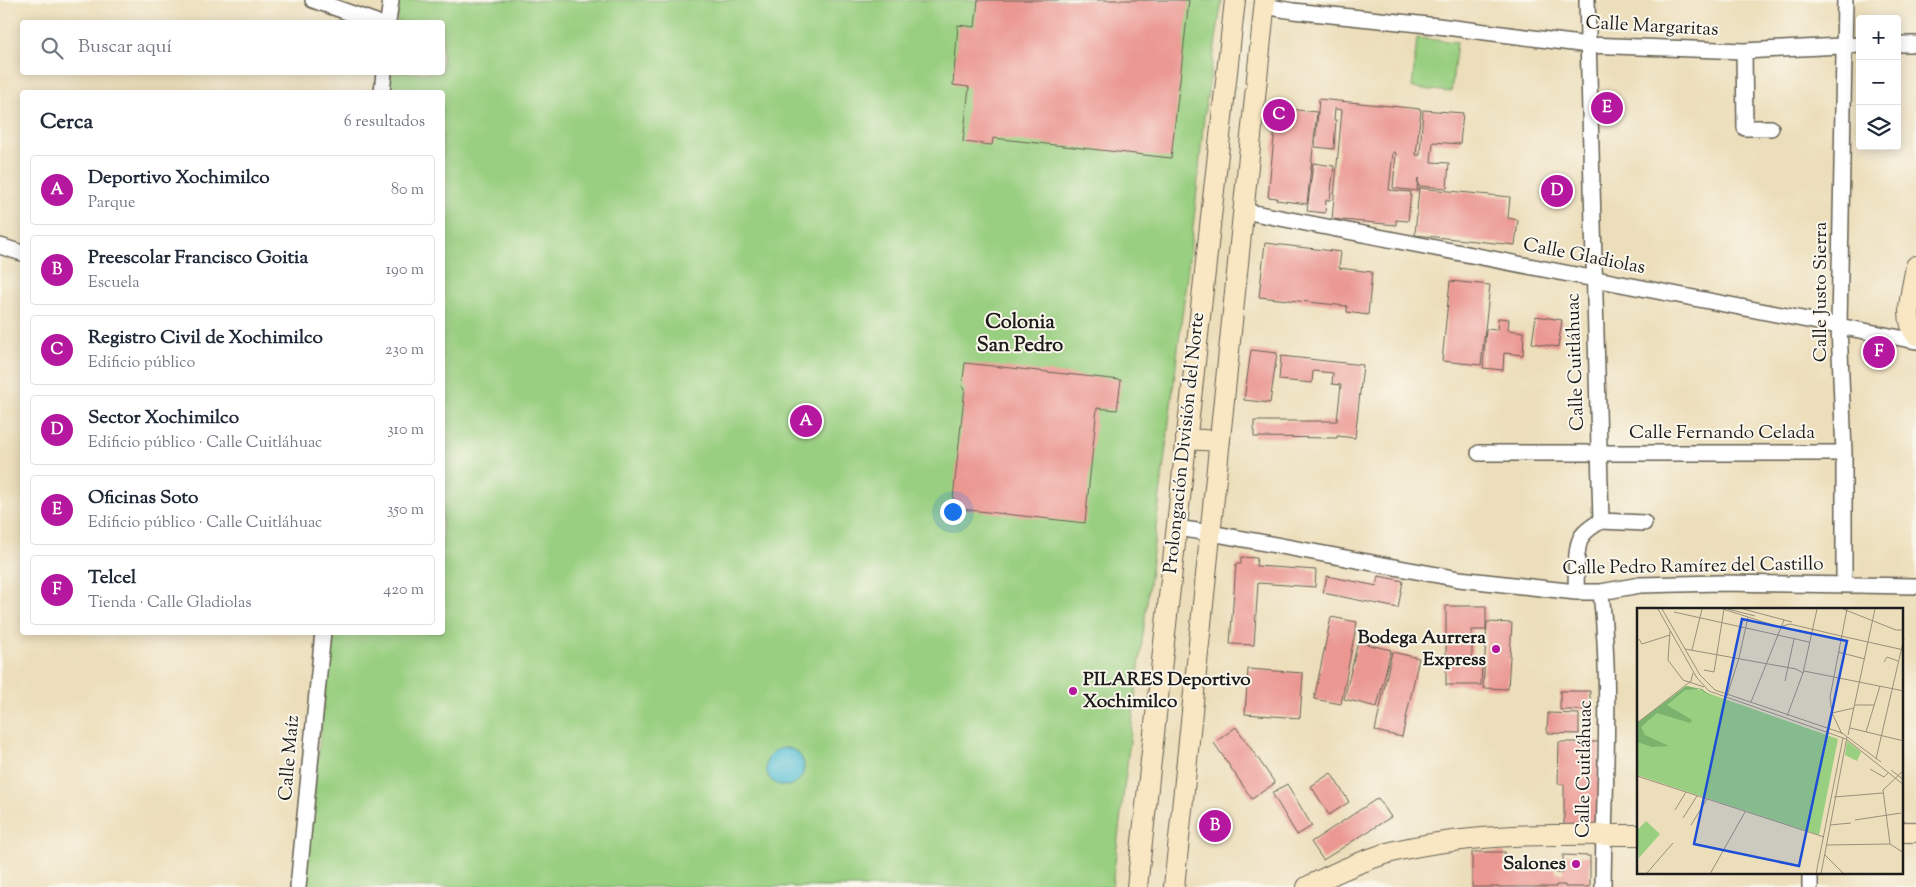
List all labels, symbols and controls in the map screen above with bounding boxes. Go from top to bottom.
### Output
street label: Calle Margaritas [1585,10,1719,44]
map controls [1856,15,1901,150]
button: + [1856,15,1901,60]
search box [20,20,445,75]
icon: search [38,34,66,62]
text: Buscar aquí [78,34,172,61]
button: − [1856,60,1901,105]
pin: E [1591,89,1623,127]
pin: C [1263,96,1295,134]
button: layers [1856,105,1901,150]
text: Cerca [40,108,93,138]
text: 6 resultados [344,111,425,134]
text: Deportivo Xochimilco [88,165,270,192]
pin: D [1541,172,1573,210]
text: A [51,179,64,202]
text: 80 m [391,179,424,202]
text: Parque [88,192,135,215]
street label: Calle Justo Sierra [1808,222,1835,362]
street label: Calle Gladiolas [1520,232,1648,282]
text: Preescolar Francisco Goitia [88,245,308,272]
text: B [52,259,62,282]
text: 190 m [386,259,424,282]
text: Escuela [88,272,140,295]
street label: Calle Cuitláhuac [1560,292,1592,431]
district label: Colonia San Pedro [977,309,1063,361]
street label: Prolongación División del Norte [1158,311,1212,575]
text: Registro Civil de Xochimilco [88,325,323,352]
pin: F [1863,333,1895,371]
text: C [51,339,63,362]
text: 230 m [385,339,424,362]
text: Edificio público [88,352,195,375]
pin: A [790,402,822,440]
text: Sector Xochimilco [88,405,239,432]
text: D [51,419,63,442]
text: 310 m [387,419,424,442]
street label: Calle Fernando Celada [1629,420,1815,447]
text: Edificio público · Calle Cuitláhuac [88,432,322,455]
text: Oficinas Soto [88,485,199,512]
text: E [52,499,62,522]
text: 350 m [387,499,424,522]
your location [940,499,966,525]
text: Edificio público · Calle Cuitláhuac [88,512,322,535]
street label: Calle Pedro Ramírez del Castillo [1562,551,1824,583]
text: Telcel [88,565,136,592]
text: F [53,579,61,602]
text: 420 m [383,579,424,602]
text: Tienda · Calle Gladiolas [88,592,252,615]
inset map [1637,608,1904,874]
place label: Bodega Aurrera Express [1357,625,1487,674]
marker: Bodega Aurrera Express [1490,643,1502,655]
place label: PILARES Deportivo Xochimilco [1083,667,1251,716]
marker: PILARES Deportivo Xochimilco [1067,685,1079,697]
street label: Calle Cuitláhuac [1570,699,1600,838]
street label: Calle Maíz [273,714,307,802]
pin: B [1199,807,1231,845]
place label: Salones [1503,851,1567,878]
marker: Salones [1570,858,1582,870]

